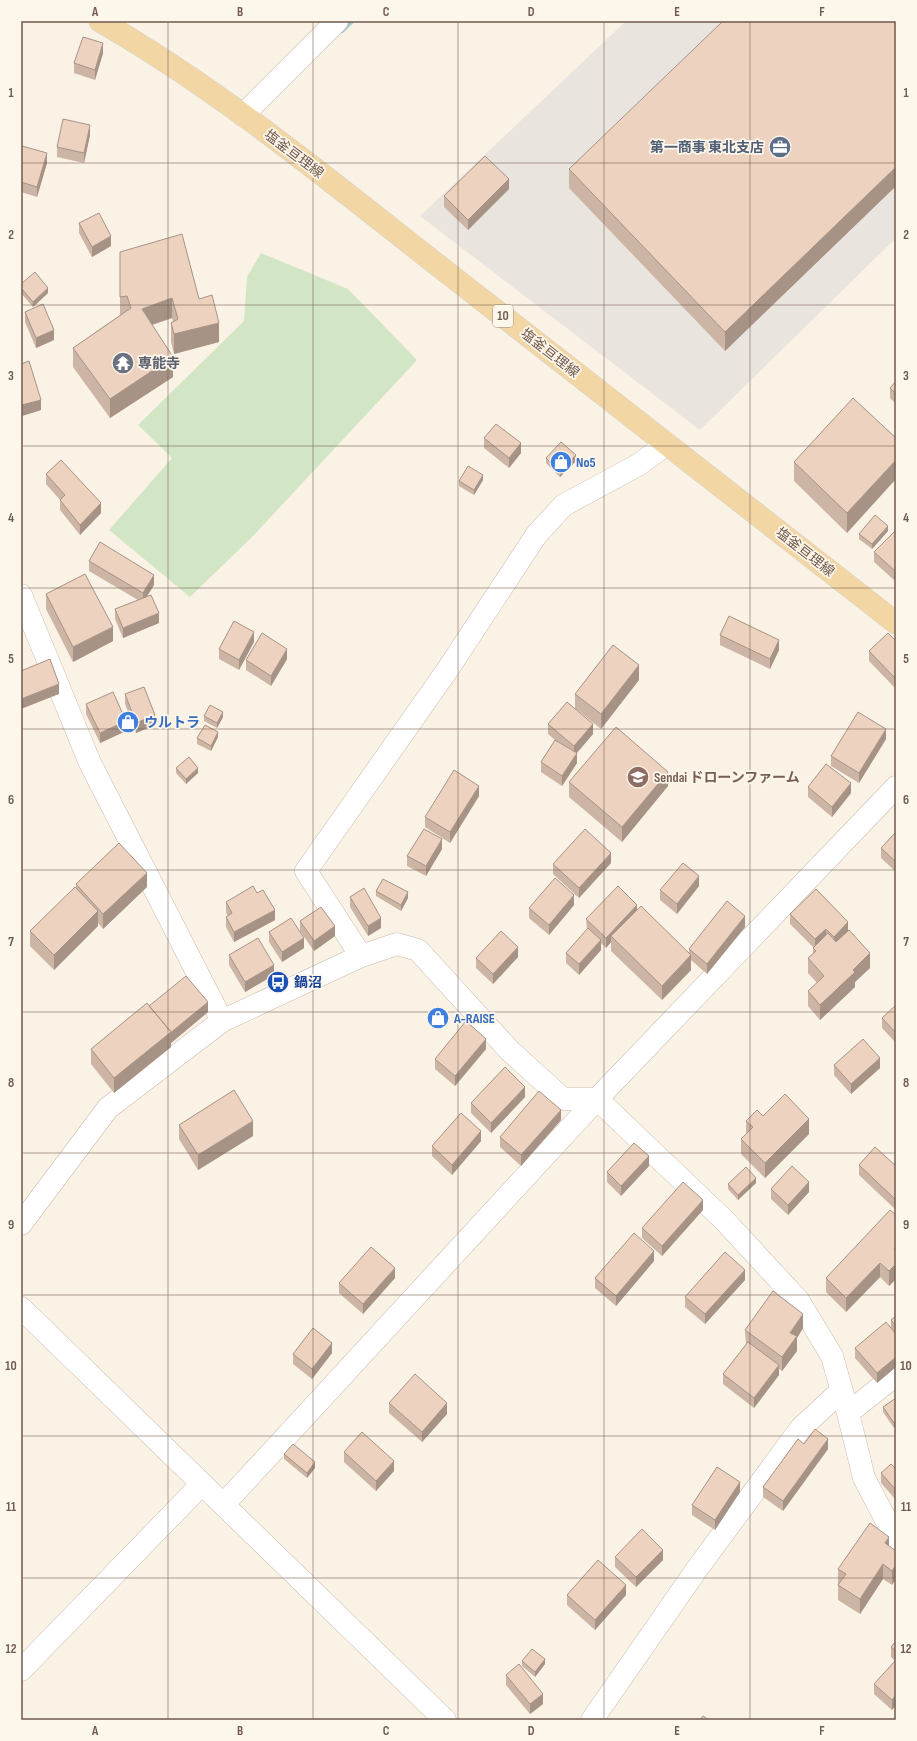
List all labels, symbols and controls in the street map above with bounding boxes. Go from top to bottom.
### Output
text: A [91,4,99,20]
text: B [237,4,243,20]
text: C [383,4,390,20]
text: D [528,4,535,20]
text: E [674,4,680,20]
text: F [819,4,825,20]
text: 1 [8,85,14,101]
text: 1 [903,85,909,101]
street label: 塩釜亘理線 [261,126,327,182]
office icon: 第一商事 東北支店 [767,134,793,160]
place label: 第一商事 東北支店 [650,139,764,156]
text: 2 [8,227,14,243]
text: 2 [903,227,909,243]
road number: 10 [493,305,513,327]
street label: 塩釜亘理線 [517,325,583,381]
temple icon: 専能寺 [110,350,136,376]
place label: 専能寺 [138,355,180,372]
text: 3 [8,368,14,384]
text: 3 [903,368,909,384]
shop icon: No5 [548,449,574,475]
place label: No5 [576,454,596,471]
text: 4 [8,510,14,526]
text: 4 [903,510,909,526]
street label: 塩釜亘理線 [772,524,838,580]
text: 5 [8,651,14,667]
text: 5 [903,651,909,667]
shop icon: ウルトラ [115,709,141,735]
place label: ウルトラ [144,714,200,731]
school or university icon: Sendai ドローンファーム [625,764,651,790]
place label: Sendai ドローンファーム [654,769,800,786]
text: 6 [8,792,14,808]
text: 6 [903,792,909,808]
text: 7 [8,934,14,950]
text: 7 [903,934,909,950]
bus stop icon: 鍋沼 [265,969,291,995]
place label: 鍋沼 [294,974,322,991]
shop icon: A-RAISE [425,1005,451,1031]
place label: A-RAISE [453,1010,495,1027]
text: 8 [8,1075,14,1091]
text: 8 [903,1075,909,1091]
text: 9 [8,1217,14,1233]
text: 9 [903,1217,909,1233]
text: 10 [5,1358,17,1374]
text: 10 [900,1358,912,1374]
text: 11 [6,1499,16,1515]
text: 11 [901,1499,911,1515]
text: 12 [6,1641,17,1657]
text: 12 [901,1641,912,1657]
text: A [91,1723,99,1739]
text: B [237,1723,243,1739]
text: C [383,1723,390,1739]
text: D [528,1723,535,1739]
text: E [674,1723,680,1739]
text: F [819,1723,825,1739]

